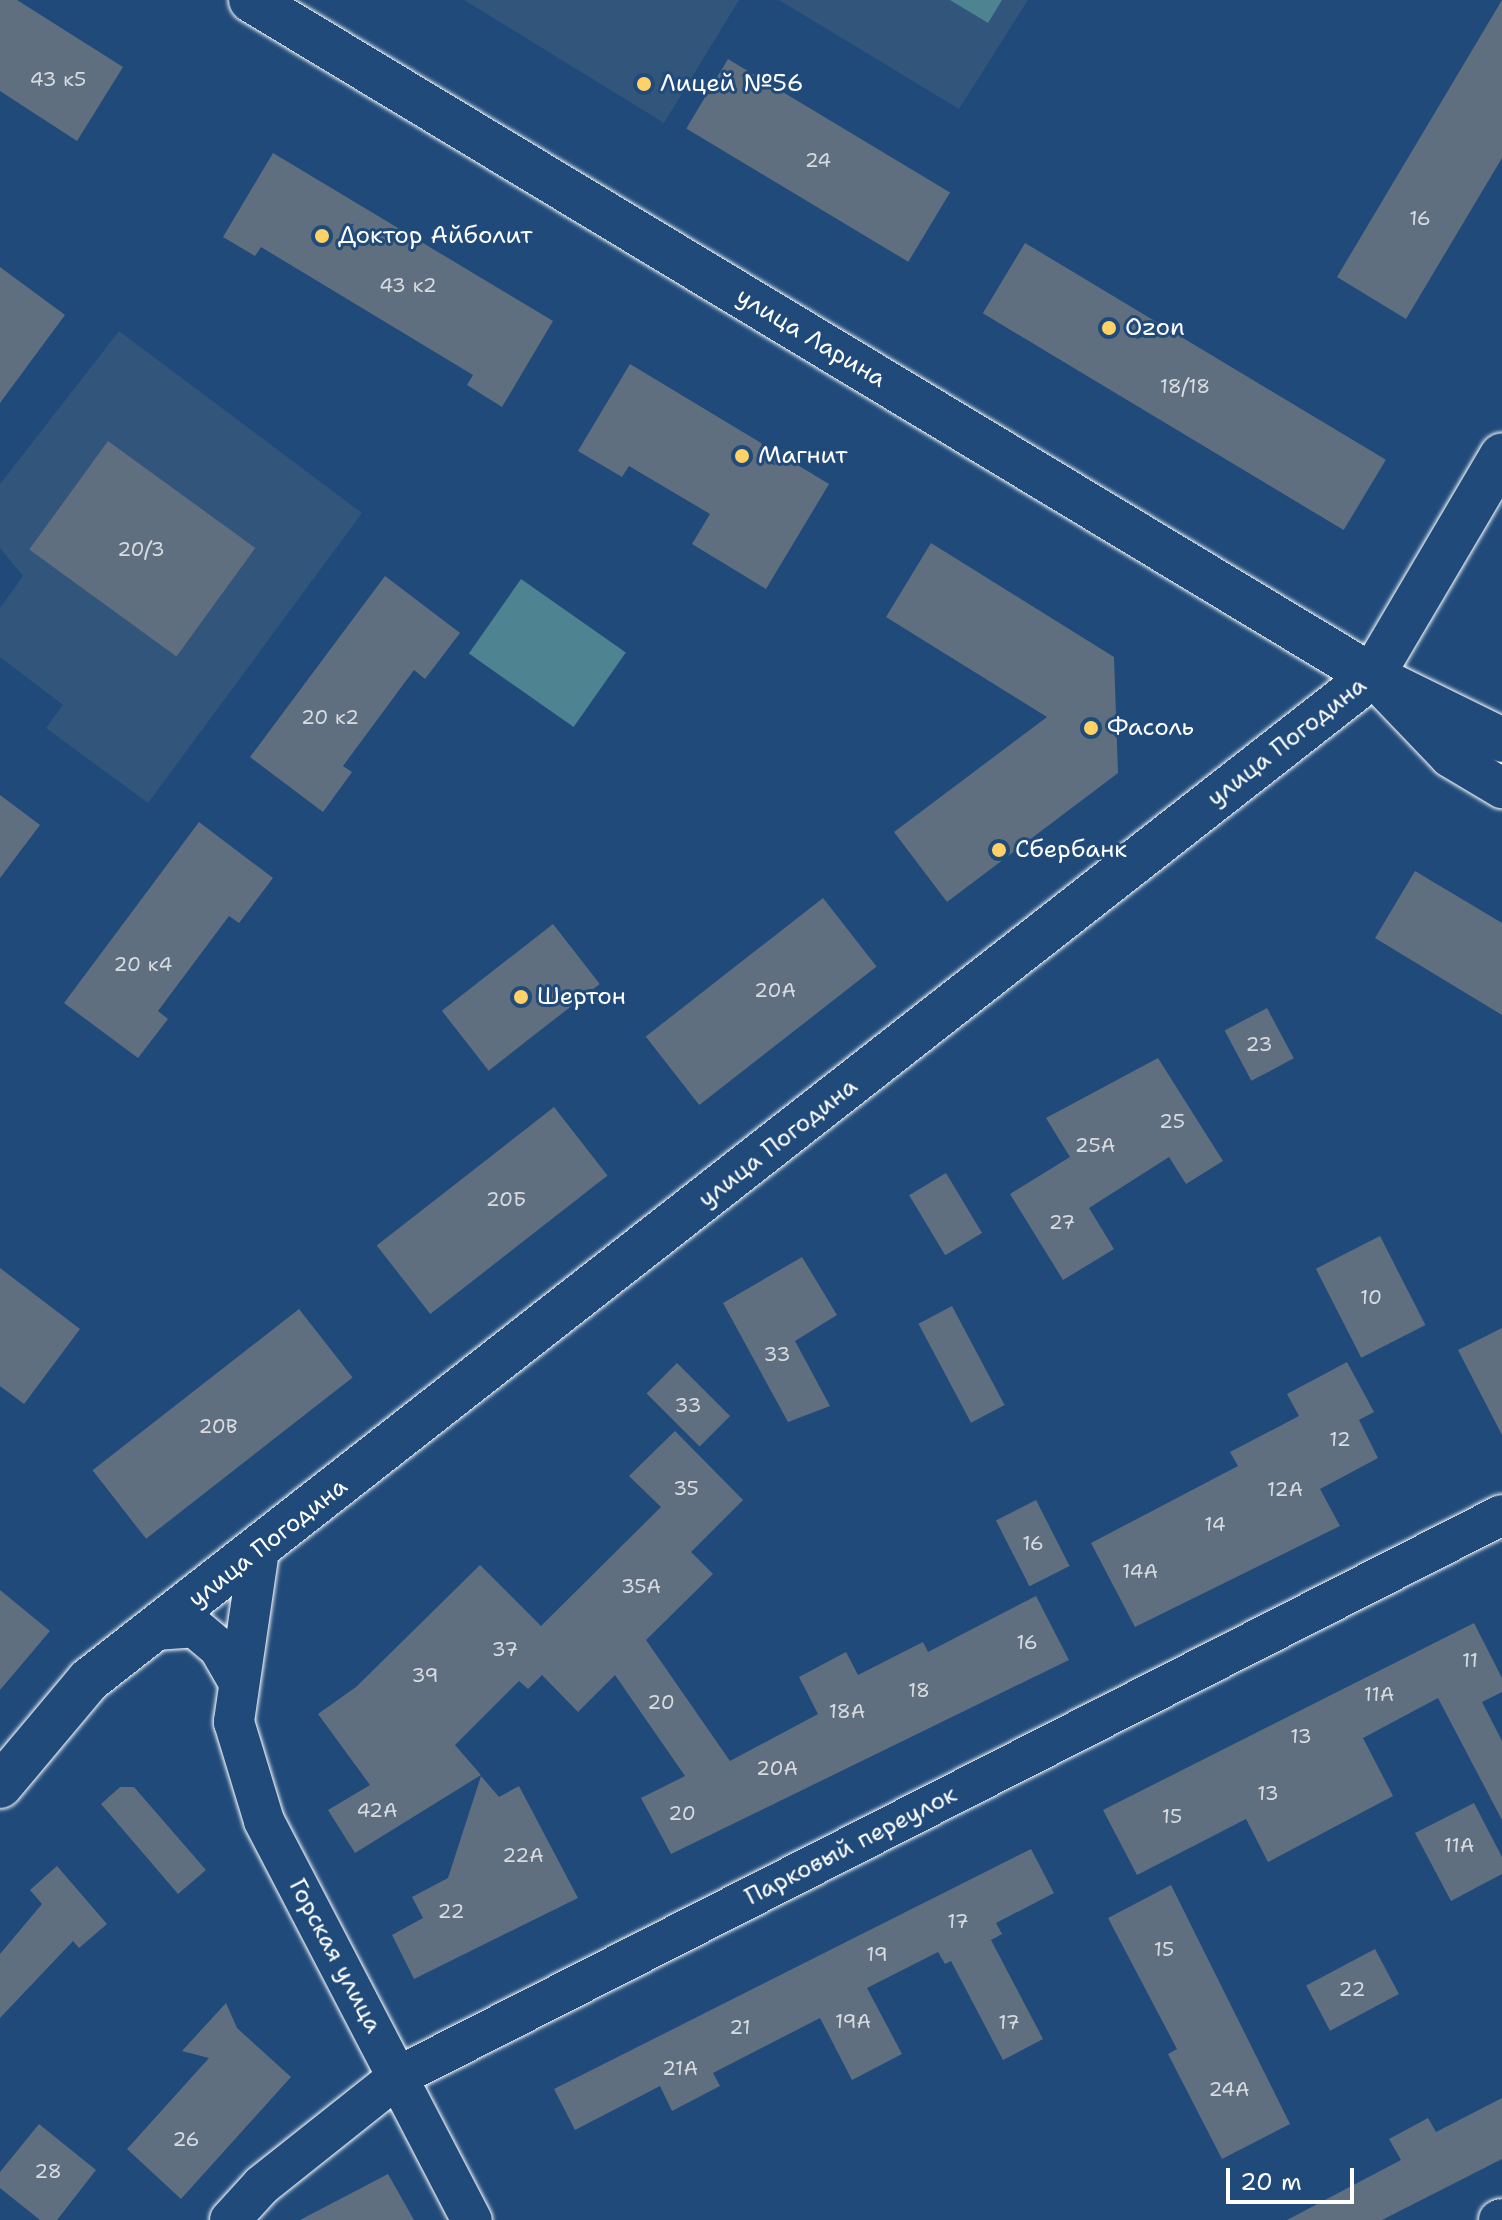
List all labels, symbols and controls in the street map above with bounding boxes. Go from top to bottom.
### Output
house number: 43 к5 [30,67,86,91]
place label: Лицей №56 [660,70,803,98]
marker: Лицей №56 [635,75,653,93]
house number: 24 [805,148,831,172]
house number: 16 [1409,206,1431,230]
place label: Доктор Айболит [338,222,532,250]
marker: Доктор Айболит [313,227,331,245]
house number: 43 к2 [379,273,437,297]
street label: улица Ларина [731,282,891,394]
place label: Ozon [1125,314,1185,342]
marker: Ozon [1100,319,1118,337]
house number: 18/18 [1160,374,1210,398]
place label: Магнит [758,442,847,470]
marker: Магнит [733,447,751,465]
house number: 20/3 [117,537,165,561]
street label: улица Погодина [1202,671,1372,813]
house number: 20 к2 [301,705,359,729]
place label: Фасоль [1107,714,1194,742]
marker: Фасоль [1082,719,1100,737]
place label: Сбербанк [1015,836,1127,864]
marker: Сбербанк [990,841,1008,859]
house number: 20 к4 [114,952,172,976]
house number: 20А [754,978,796,1002]
place label: Шертон [537,983,626,1011]
marker: Шертон [512,988,530,1006]
house number: 23 [1246,1032,1272,1056]
street label: улица Погодина [693,1072,863,1214]
house number: 25 [1159,1109,1185,1133]
house number: 25А [1075,1133,1115,1157]
house number: 20Б [486,1187,526,1211]
house number: 27 [1049,1210,1075,1234]
house number: 10 [1360,1285,1382,1309]
house number: 33 [764,1342,790,1366]
house number: 33 [675,1393,701,1417]
house number: 20В [198,1414,238,1438]
house number: 12 [1329,1427,1351,1451]
street label: улица Погодина [183,1472,353,1614]
house number: 35 [673,1476,699,1500]
house number: 12А [1267,1477,1303,1501]
house number: 14 [1204,1512,1226,1536]
house number: 16 [1022,1531,1044,1555]
house number: 14А [1122,1559,1158,1583]
house number: 35А [621,1574,661,1598]
house number: 16 [1016,1630,1038,1654]
house number: 37 [492,1637,518,1661]
house number: 11 [1462,1648,1478,1672]
house number: 39 [412,1663,438,1687]
house number: 18 [908,1678,930,1702]
house number: 11А [1364,1682,1394,1706]
house number: 20 [647,1690,675,1714]
house number: 18А [829,1699,865,1723]
house number: 13 [1290,1724,1312,1748]
house number: 20А [756,1756,798,1780]
street label: Парковый переулок [740,1780,962,1912]
house number: 13 [1257,1781,1279,1805]
house number: 42А [356,1798,398,1822]
house number: 20 [668,1801,696,1825]
house number: 15 [1162,1804,1182,1828]
house number: 11А [1444,1833,1474,1857]
house number: 22А [502,1843,544,1867]
street label: Горская улица [282,1874,388,2038]
house number: 22 [438,1899,464,1923]
house number: 17 [947,1909,969,1933]
house number: 15 [1154,1937,1174,1961]
house number: 19 [866,1942,888,1966]
house number: 22 [1339,1977,1365,2001]
house number: 19А [835,2009,871,2033]
house number: 17 [998,2010,1020,2034]
house number: 21 [729,2015,751,2039]
house number: 21А [662,2056,698,2080]
house number: 24А [1208,2077,1250,2101]
house number: 26 [172,2127,200,2151]
scale bar [1230,2152,1358,2202]
house number: 28 [34,2159,62,2183]
text: 20 m [1240,2166,1302,2198]

